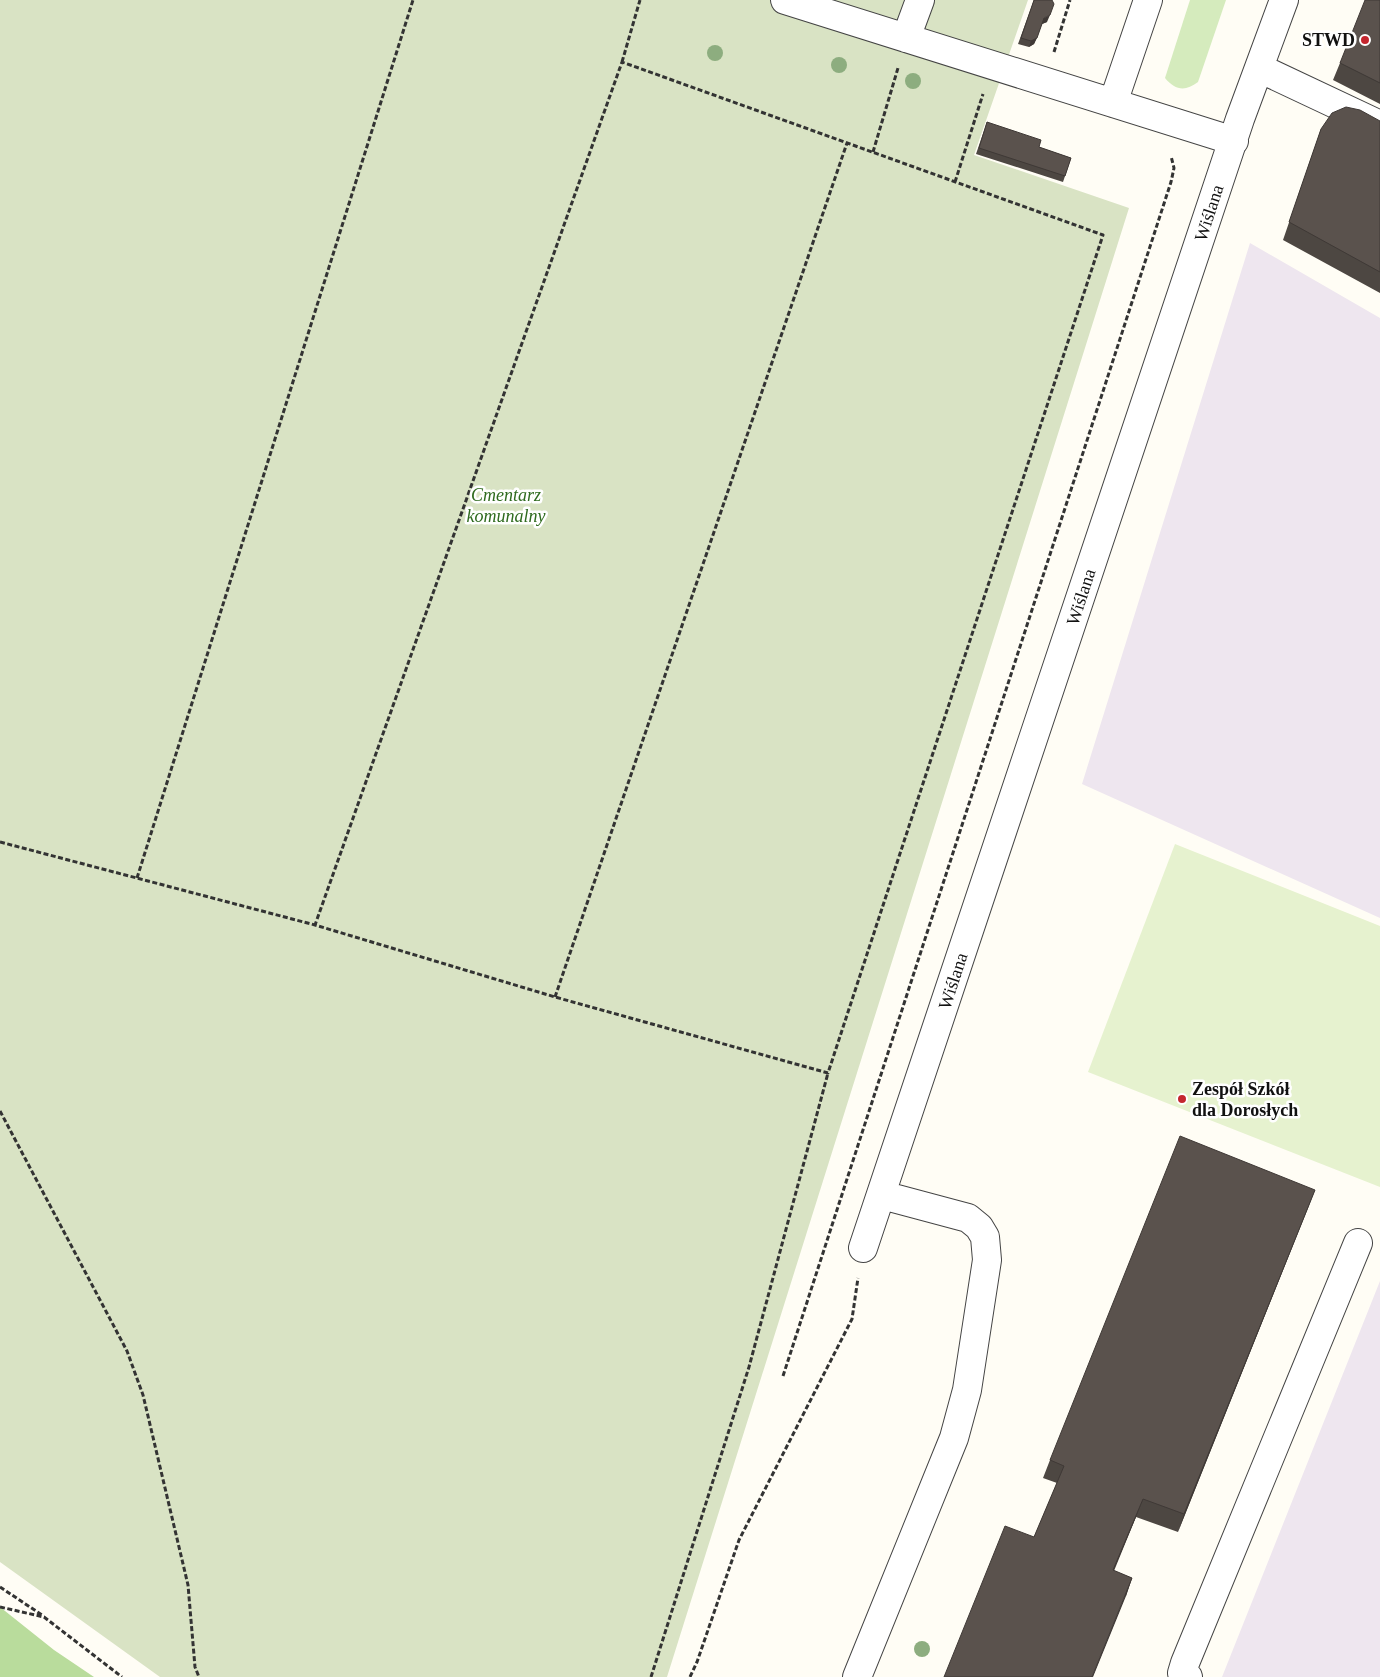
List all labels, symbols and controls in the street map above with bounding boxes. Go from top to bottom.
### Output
place label: STWD [1302,30,1355,50]
marker: STWD [1359,34,1371,46]
street label: Wiślana [1190,182,1228,244]
park label: Cmentarz komunalny [467,485,545,526]
street label: Wiślana [1062,566,1100,628]
street label: Wiślana [934,950,972,1012]
place label: Zespół Szkół dla Dorosłych [1192,1079,1298,1120]
marker: Zespół Szkół dla Dorosłych [1176,1093,1188,1105]

